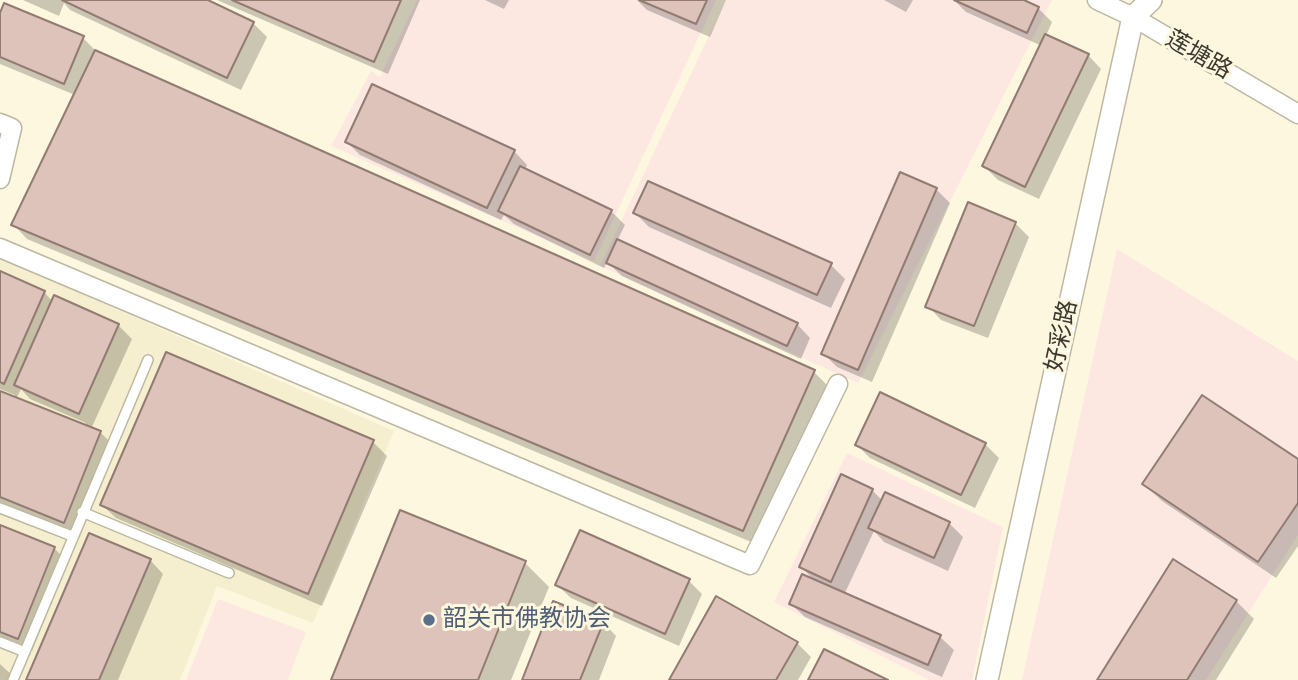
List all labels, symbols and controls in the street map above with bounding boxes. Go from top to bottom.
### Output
street label: 莲塘路 [1160,26,1236,86]
street label: 好彩路 [1041,298,1085,374]
place label: 韶关市佛教协会 [443,606,611,634]
marker: 韶关市佛教协会 [421,612,437,628]

